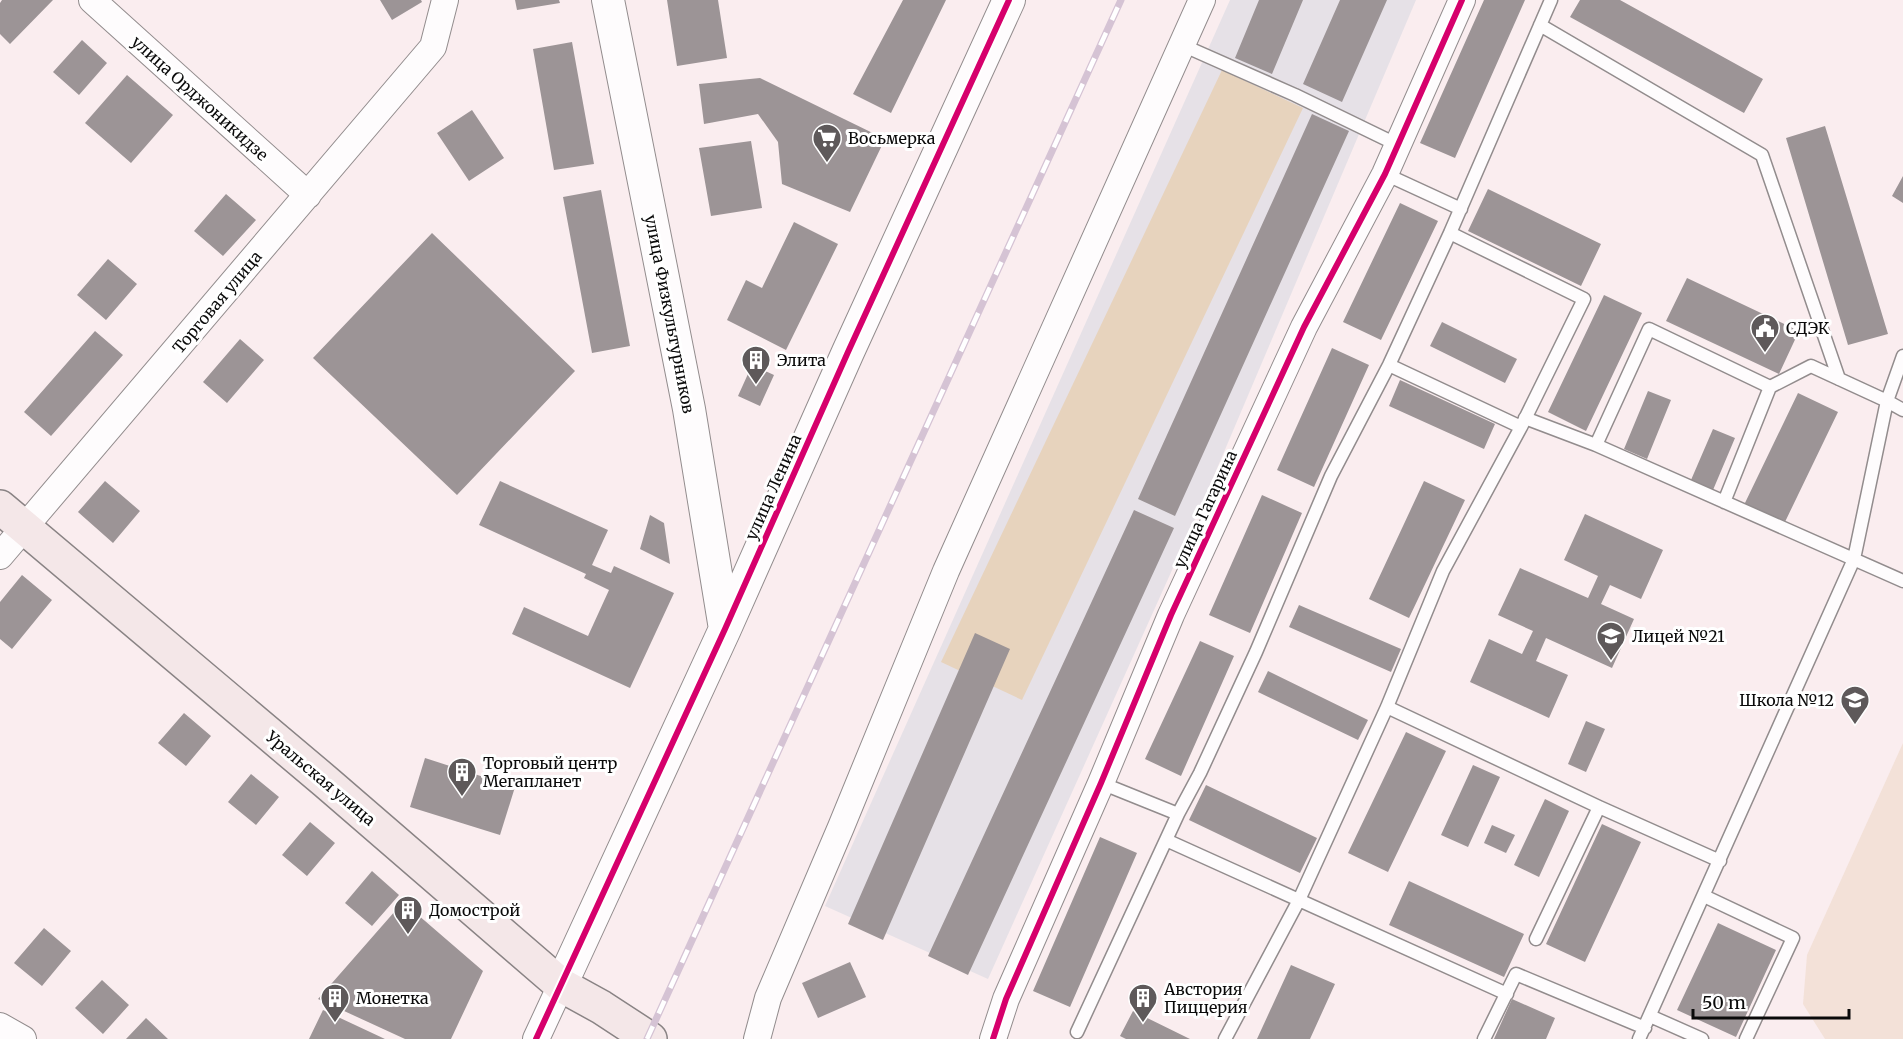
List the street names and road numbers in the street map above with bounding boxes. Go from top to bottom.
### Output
street label: улица Орджоникидзе [127,31,273,165]
street label: улица Физкультурников [641,213,699,415]
street label: Торговая улица [168,246,266,357]
street label: улица Ленина [741,431,805,543]
street label: улица Гагарина [1169,447,1241,571]
street label: Уральская улица [262,726,380,830]

